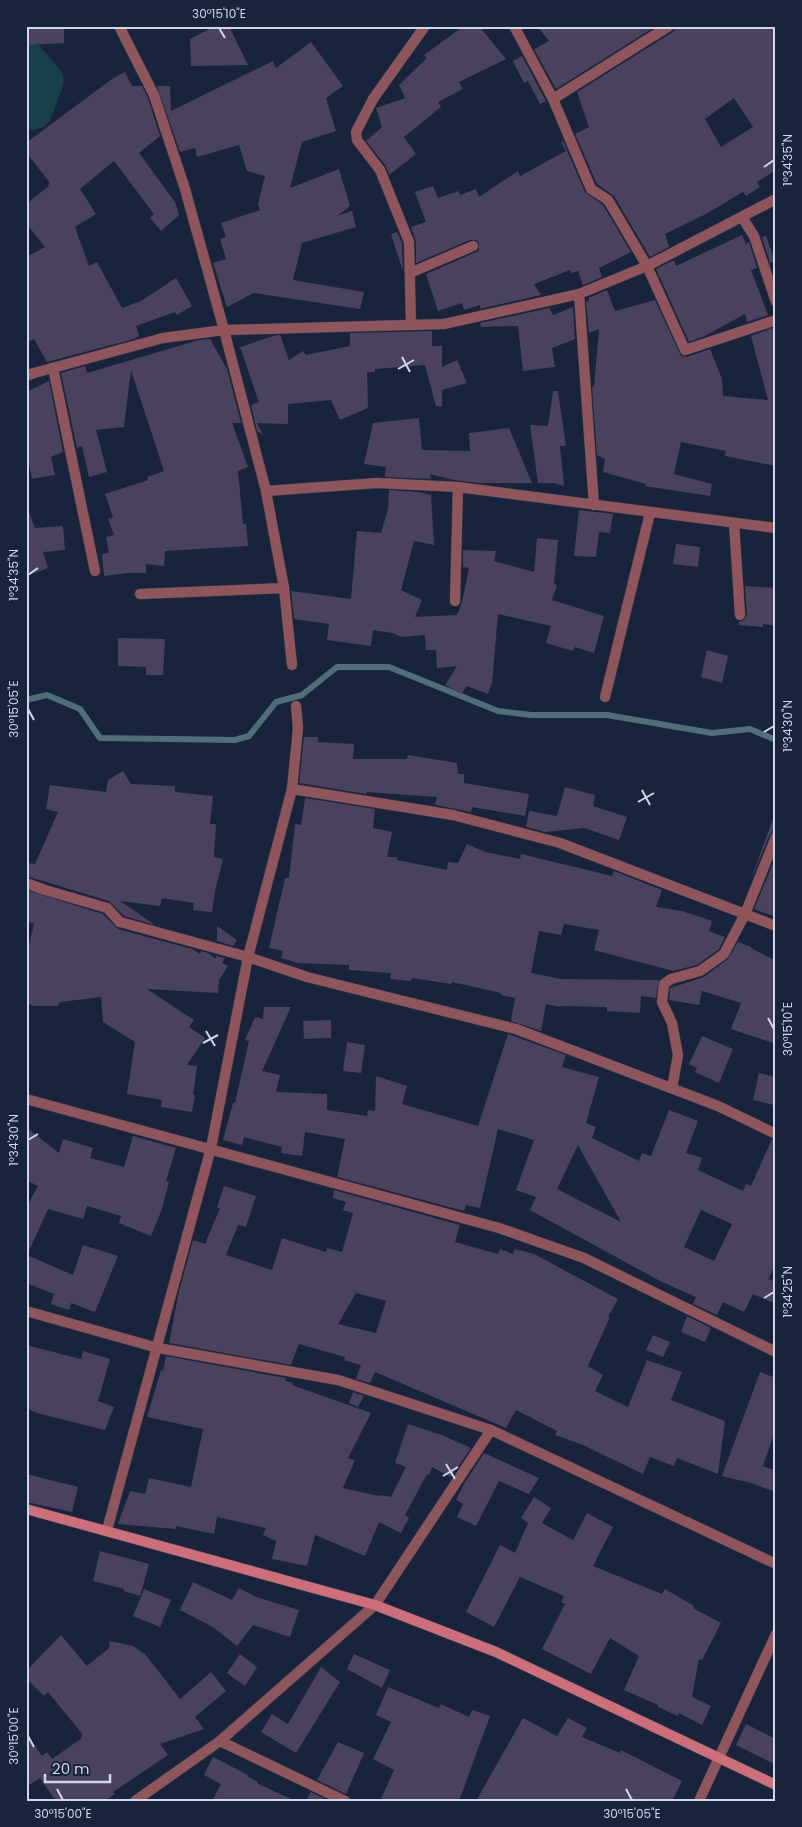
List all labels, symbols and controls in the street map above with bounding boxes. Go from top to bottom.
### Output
text: 30°15'10"E [192,5,246,22]
text: 1°34'35"N [779,134,796,186]
text: 1°34'35"N [5,549,22,601]
text: 30°15'05"E [5,680,22,738]
text: 1°34'30"N [779,700,796,752]
text: 30°15'10"E [779,1002,796,1056]
text: 1°34'30"N [5,1114,22,1166]
text: 1°34'25"N [779,1266,796,1318]
text: 30°15'00"E [5,1707,22,1765]
scale bar [45,1752,110,1784]
text: 20 m [52,1758,90,1779]
text: 30°15'00"E [34,1805,92,1822]
text: 30°15'05"E [603,1805,661,1822]

